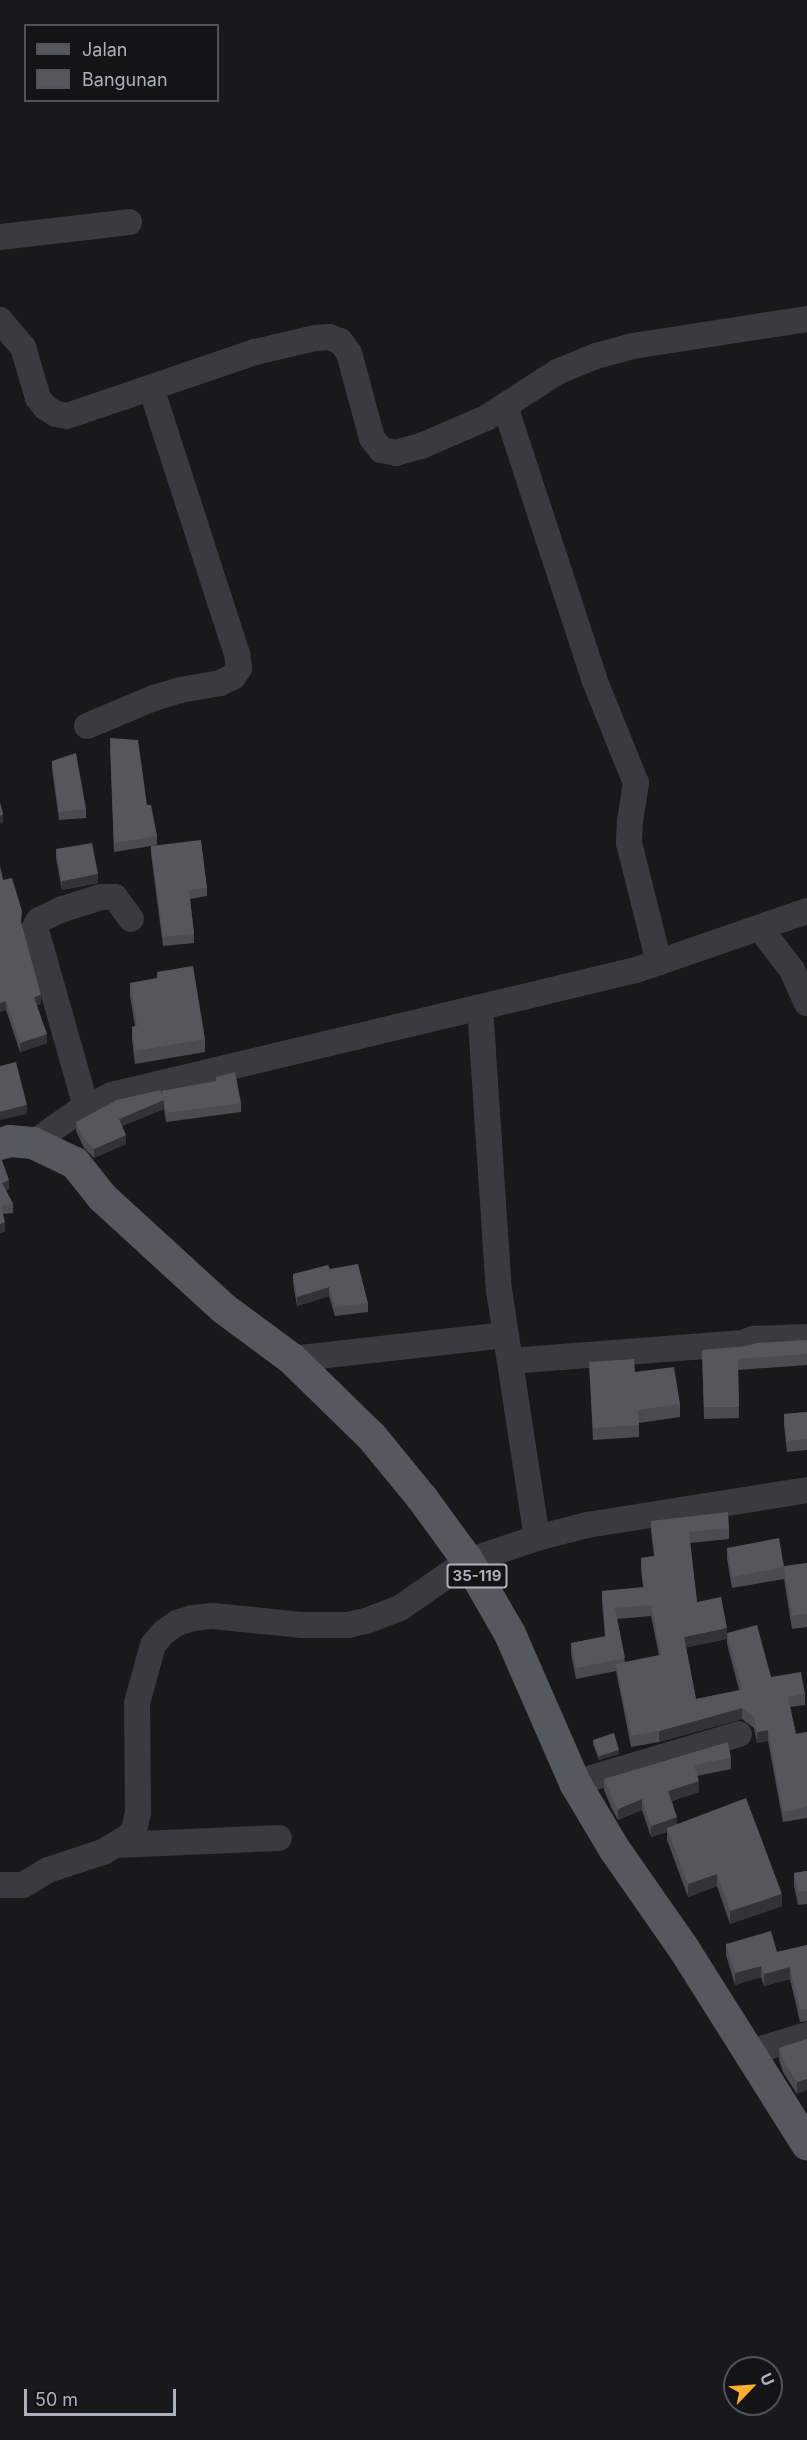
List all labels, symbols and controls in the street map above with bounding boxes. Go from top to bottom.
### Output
legend [24,24,219,102]
text: Jalan [82,39,127,60]
text: Bangunan [82,69,168,90]
road number: 35-119 [446,1564,508,1588]
north arrow [723,2356,783,2416]
text: U [756,2370,779,2389]
scale bar [27,2377,178,2415]
text: 50 m [35,2389,78,2410]

